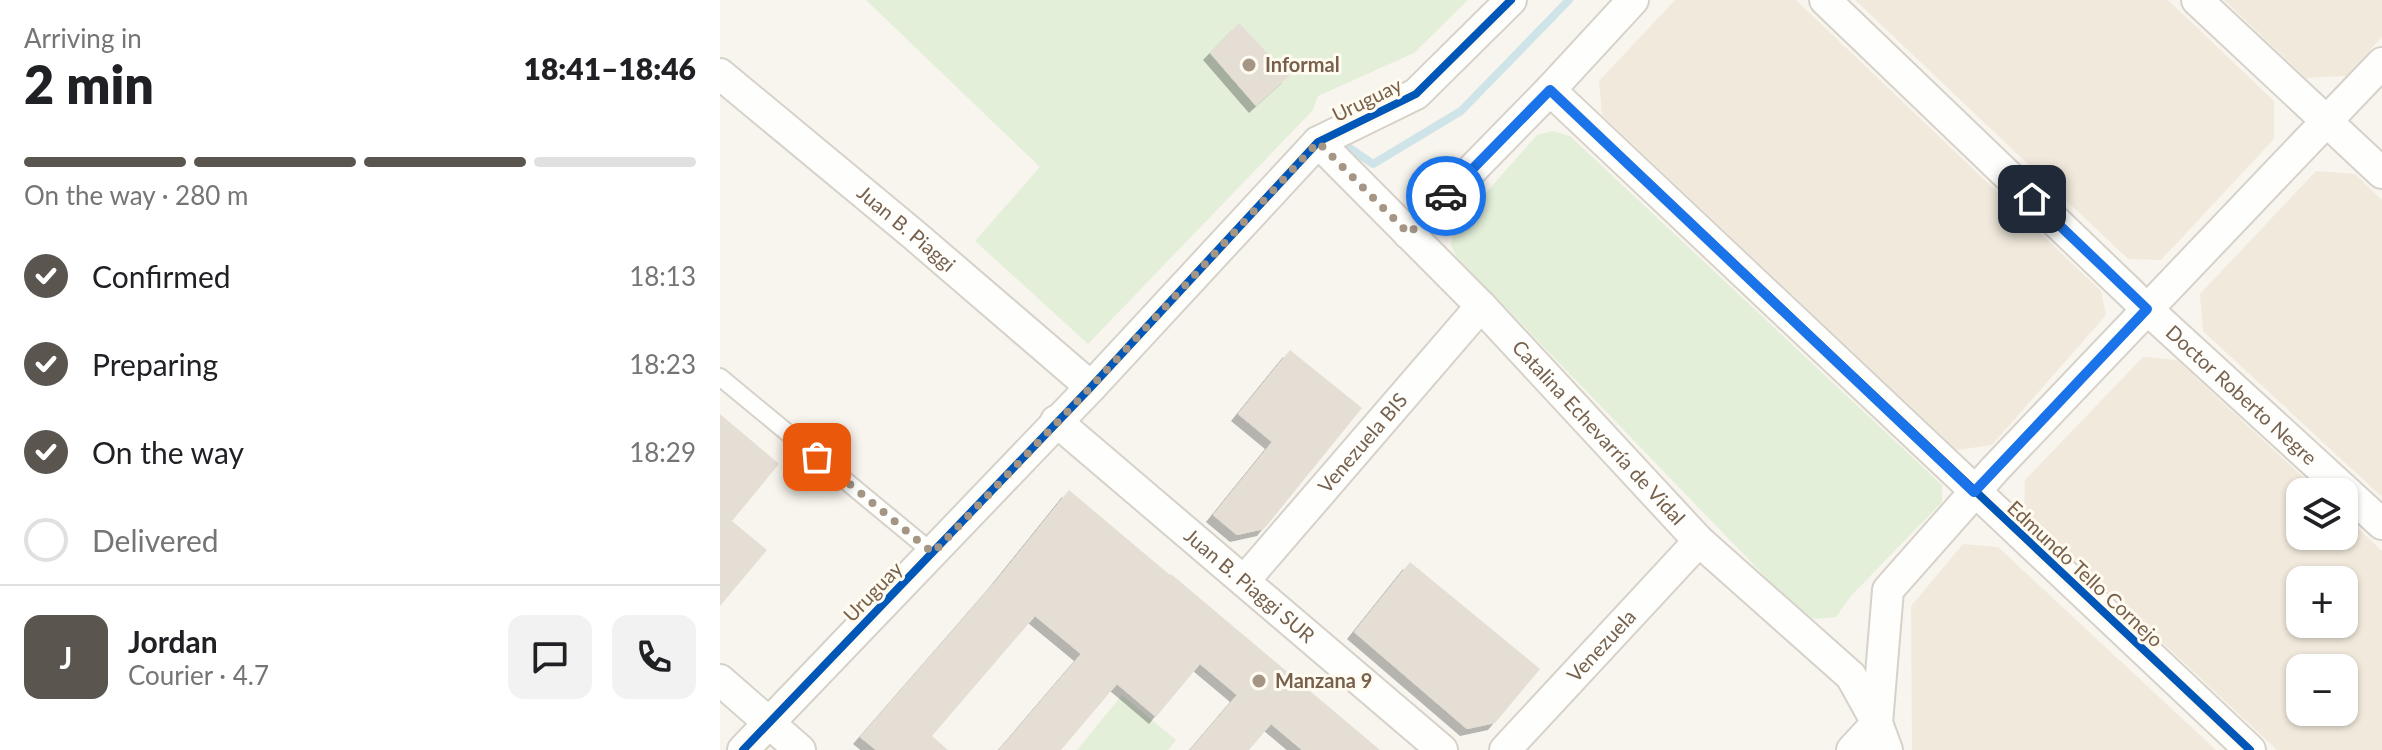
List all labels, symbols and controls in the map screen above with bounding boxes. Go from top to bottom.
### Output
text: Arriving in [24,22,142,54]
text: 18:41–18:46 [523,50,696,86]
place label: Informal [1265,52,1340,76]
text: 2 min [24,53,154,115]
marker: Informal [1240,56,1258,74]
street label: Uruguay [1328,72,1406,126]
courier [1406,156,1486,236]
pin [1998,165,2066,233]
icon: car [1424,174,1468,218]
icon: home [2010,177,2054,221]
text: On the way · 280 m [24,179,248,211]
street label: Juan B. Piaggi [853,180,961,276]
icon: check [24,254,68,298]
text: Confirmed [92,258,231,294]
text: 18:13 [629,260,696,292]
street label: Doctor Roberto Negre [2162,320,2322,469]
street label: Catalina Echevarría de Vidal [1508,335,1691,529]
icon: check [24,342,68,386]
text: Preparing [92,346,218,382]
text: 18:23 [629,348,696,380]
street label: Venezuela BIS [1312,388,1412,497]
pin [783,423,851,491]
icon: check [24,430,68,474]
text: On the way [92,434,244,470]
icon: bag [795,435,839,479]
text: 18:29 [629,436,696,468]
map controls [2286,478,2358,726]
button: layers [2286,478,2358,550]
street label: Edmundo Tello Cornejo [2003,495,2168,651]
text: Delivered [92,522,219,558]
street label: Juan B. Piaggi SUR [1180,523,1320,648]
street label: Uruguay [838,556,907,626]
button: + [2286,566,2358,638]
street label: Venezuela [1562,604,1640,686]
button: chat [508,615,592,699]
button: phone [612,615,696,699]
text: Jordan [128,623,218,659]
text: J [60,639,72,675]
button: − [2286,654,2358,726]
text: Courier · 4.7 [128,659,269,691]
place label: Manzana 9 [1275,668,1372,692]
marker: Manzana 9 [1250,672,1268,690]

